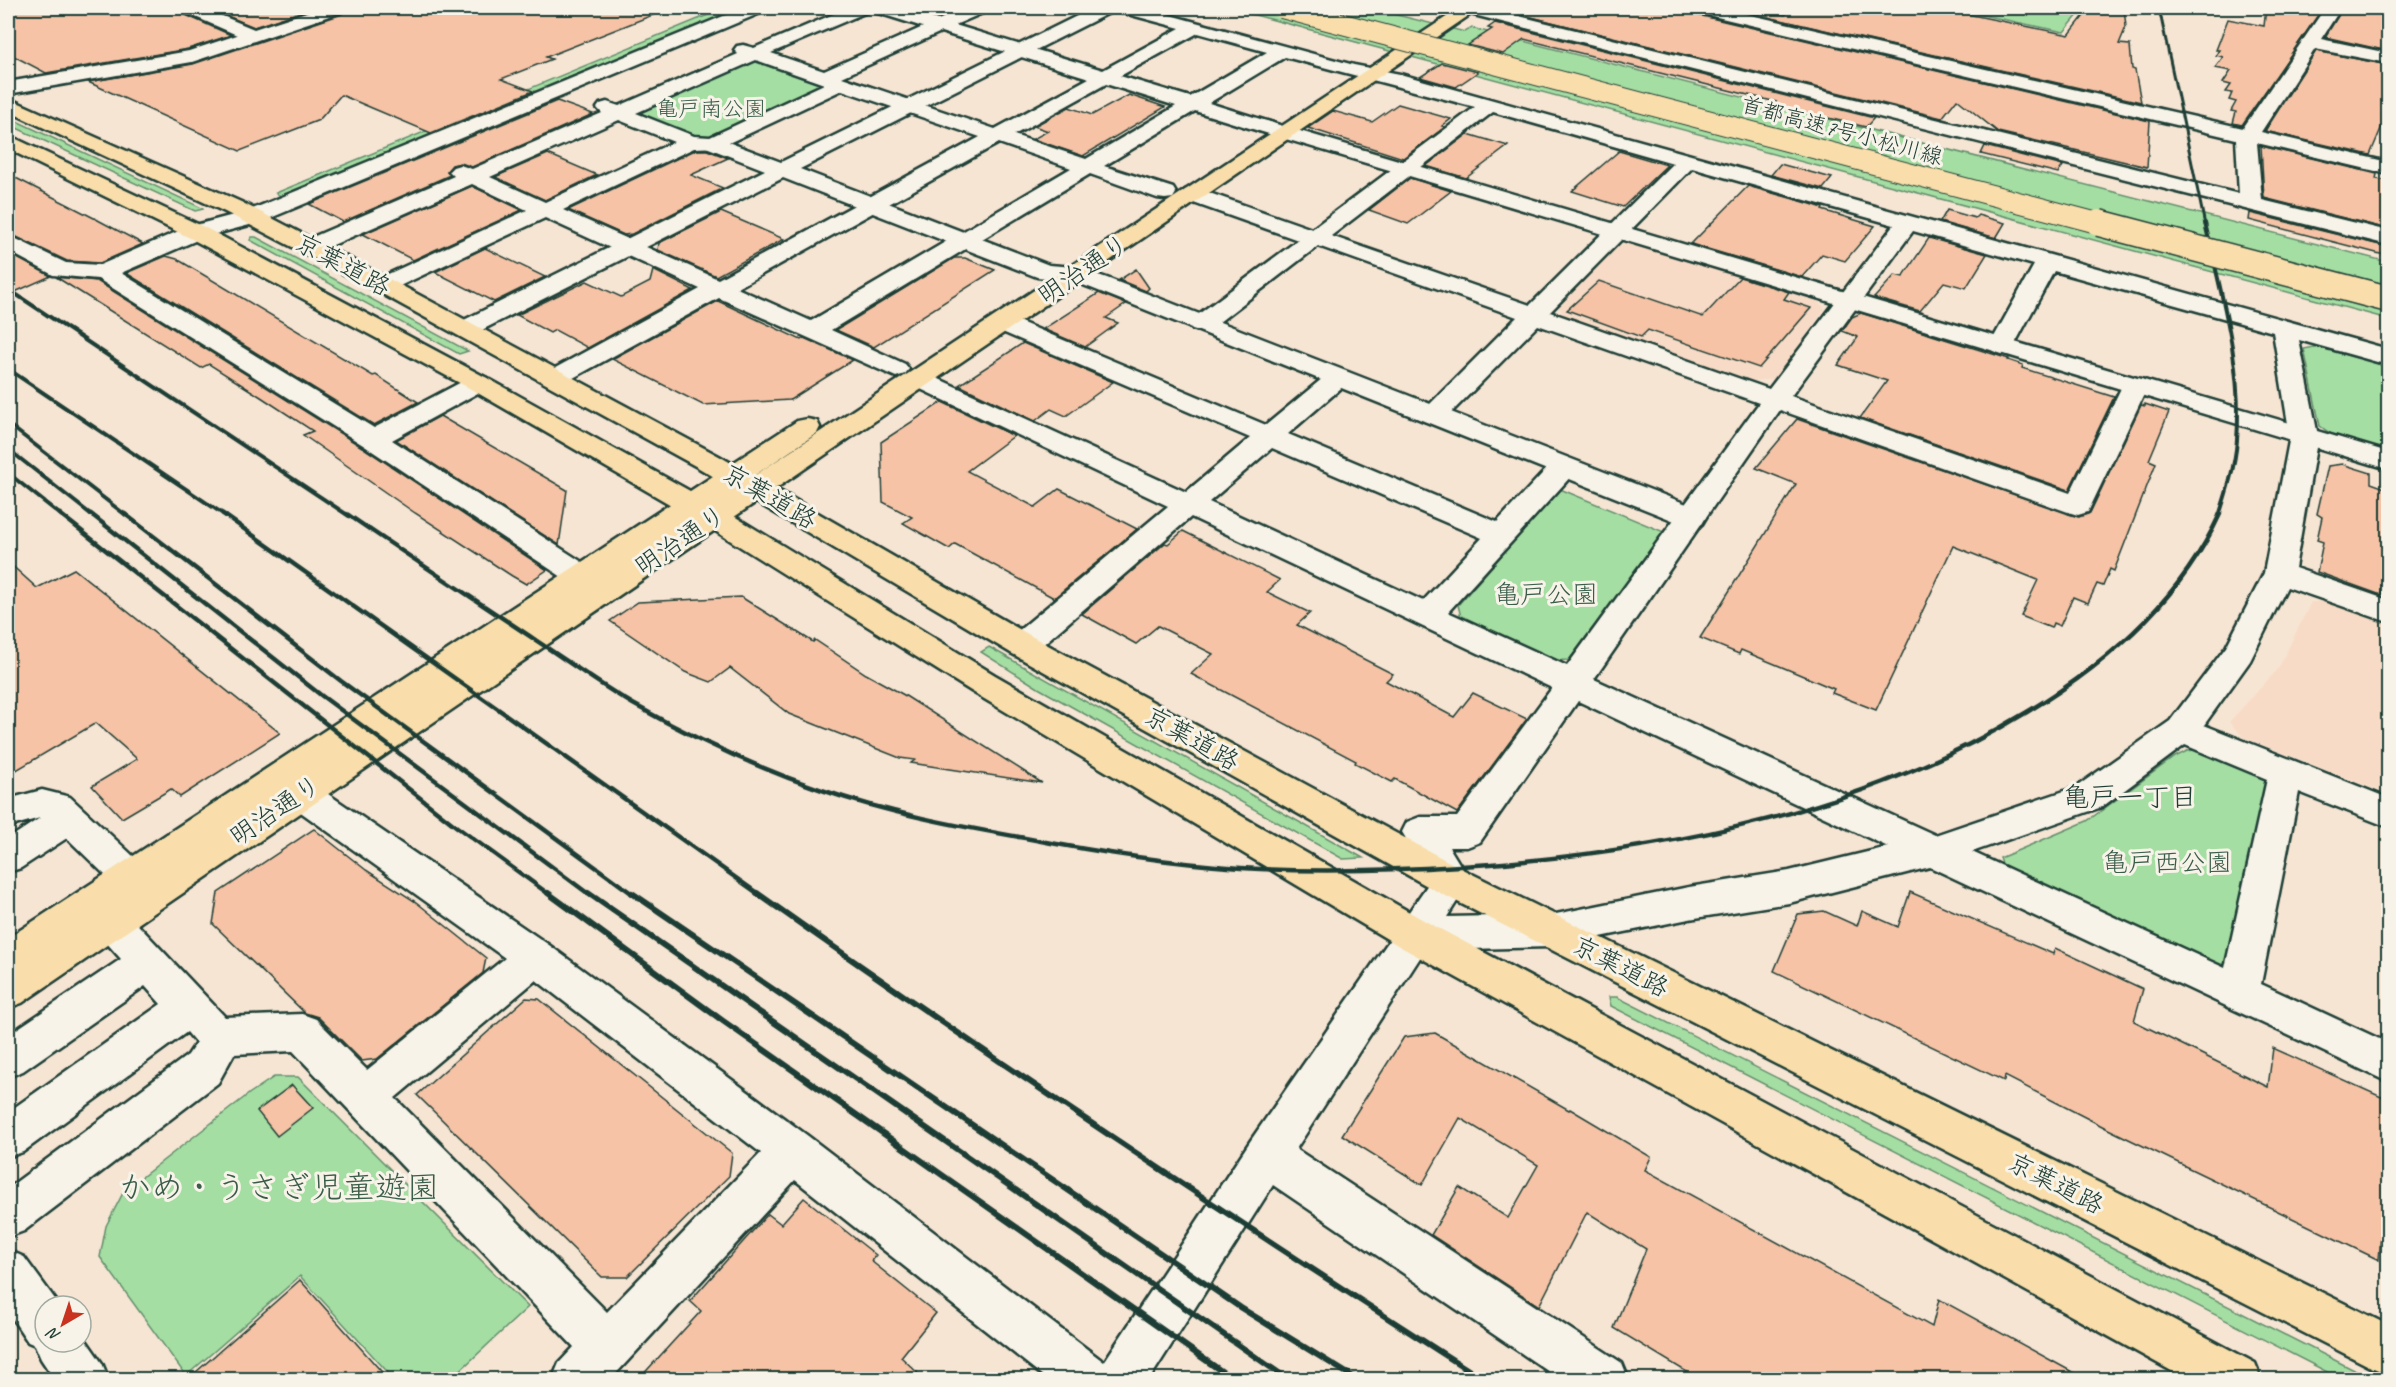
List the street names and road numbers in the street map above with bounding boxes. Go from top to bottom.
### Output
street label: 首都高速7号小松川線 [1738,91,1946,171]
street label: 京葉道路 [289,225,396,303]
street label: 明治通り [1031,227,1136,312]
street label: 京葉道路 [716,456,823,537]
street label: 明治通り [628,498,733,583]
street label: 京葉道路 [1138,699,1245,778]
street label: 明治通り [223,768,328,853]
street label: 京葉道路 [1567,928,1675,1005]
street label: 京葉道路 [2002,1145,2110,1222]

